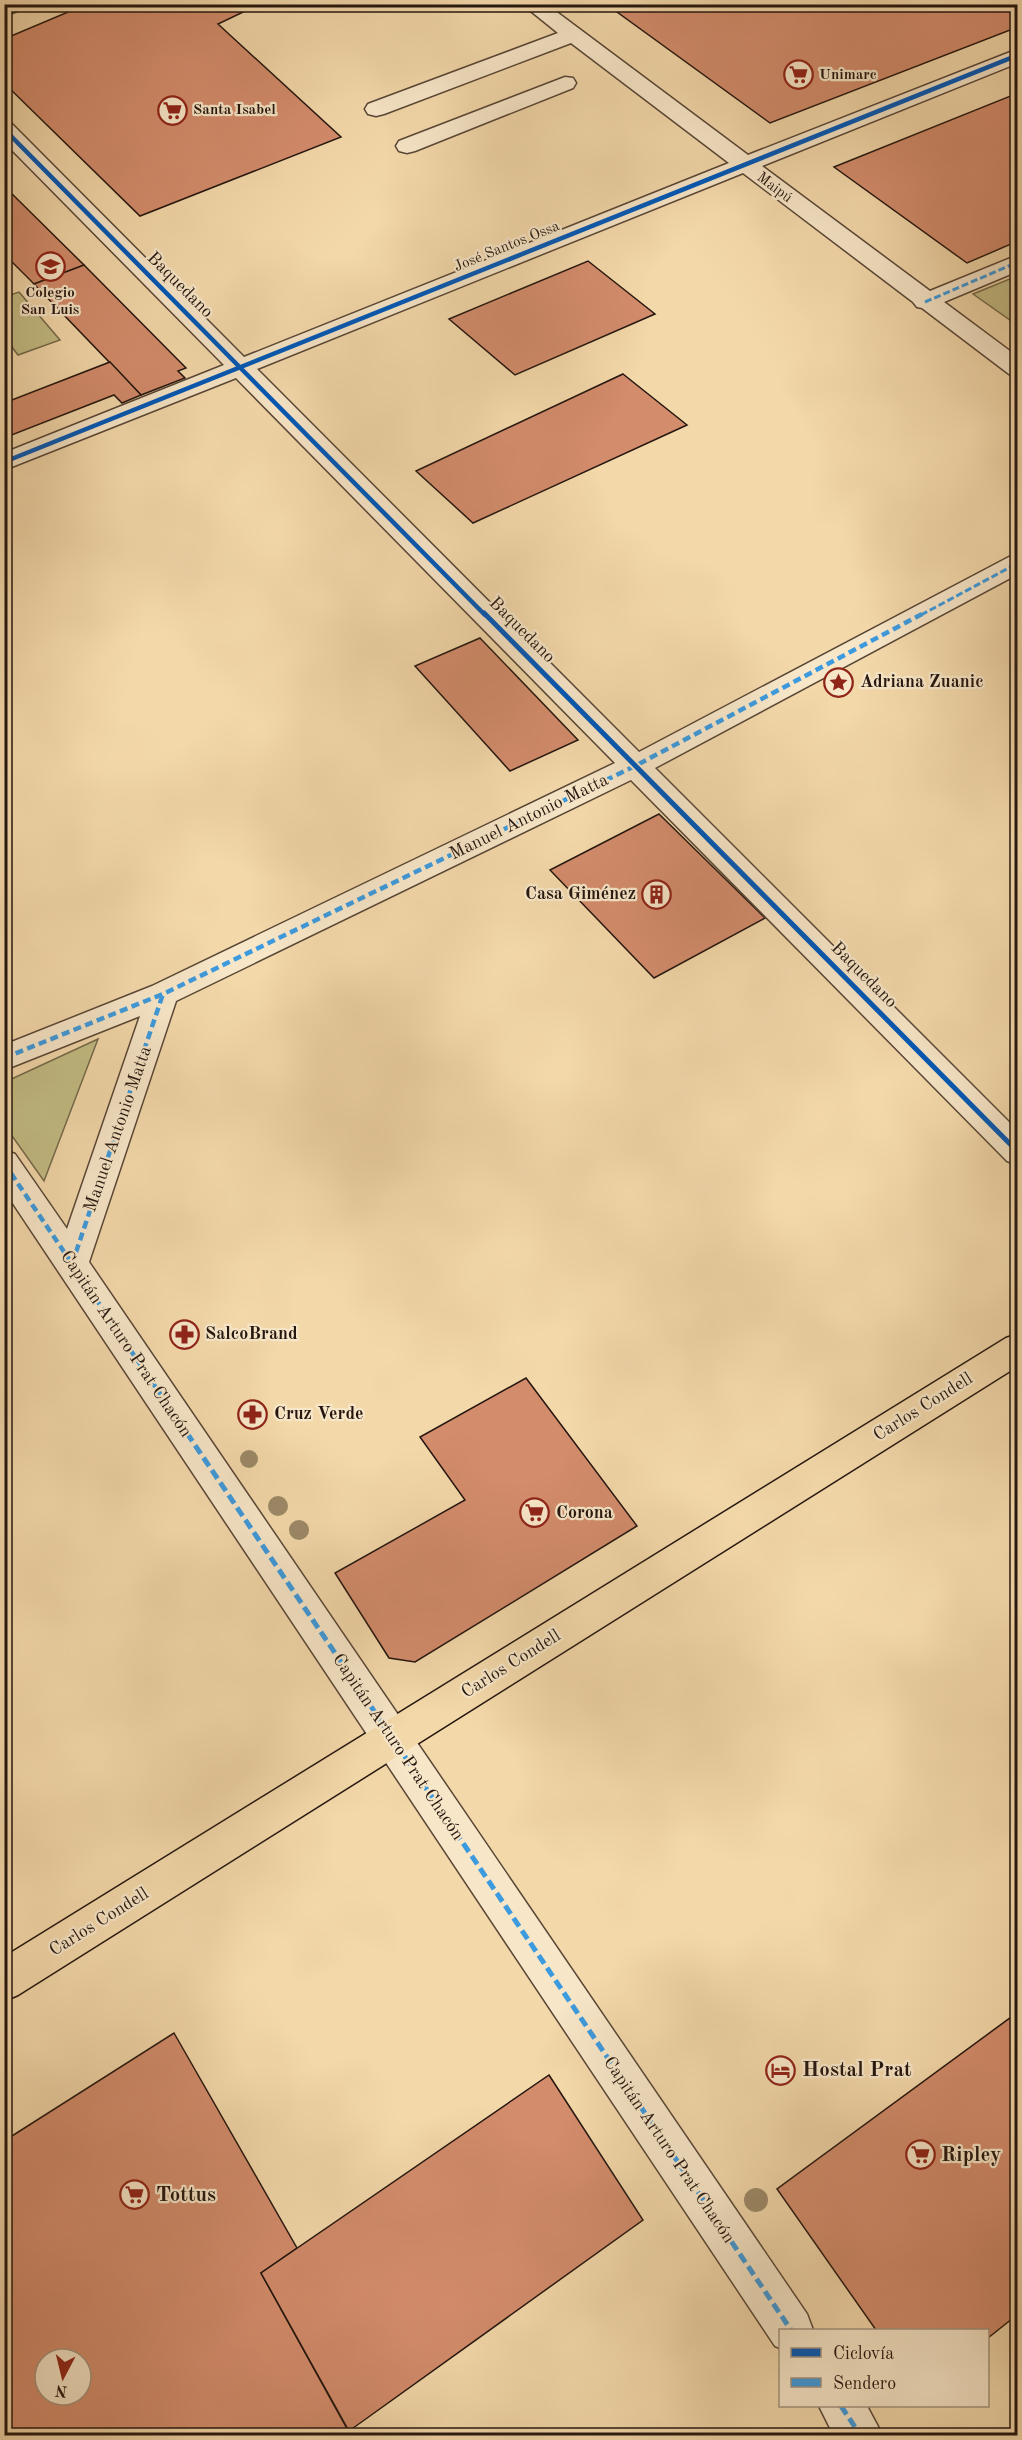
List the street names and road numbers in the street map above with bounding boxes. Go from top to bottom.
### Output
street label: Maipú [754,170,794,206]
street label: José Santos Ossa [452,219,562,275]
street label: Baquedano [144,249,217,322]
street label: Baquedano [486,594,559,667]
street label: Manuel Antonio Matta [447,771,611,863]
street label: Baquedano [828,939,901,1012]
street label: Manuel Antonio Matta [81,1044,155,1214]
street label: Capitán Arturo Prat Chacón [57,1248,195,1441]
street label: Carlos Condell [870,1369,976,1445]
street label: Carlos Condell [458,1626,564,1702]
street label: Capitán Arturo Prat Chacón [329,1651,467,1844]
street label: Carlos Condell [46,1884,152,1960]
street label: Capitán Arturo Prat Chacón [600,2054,738,2247]

